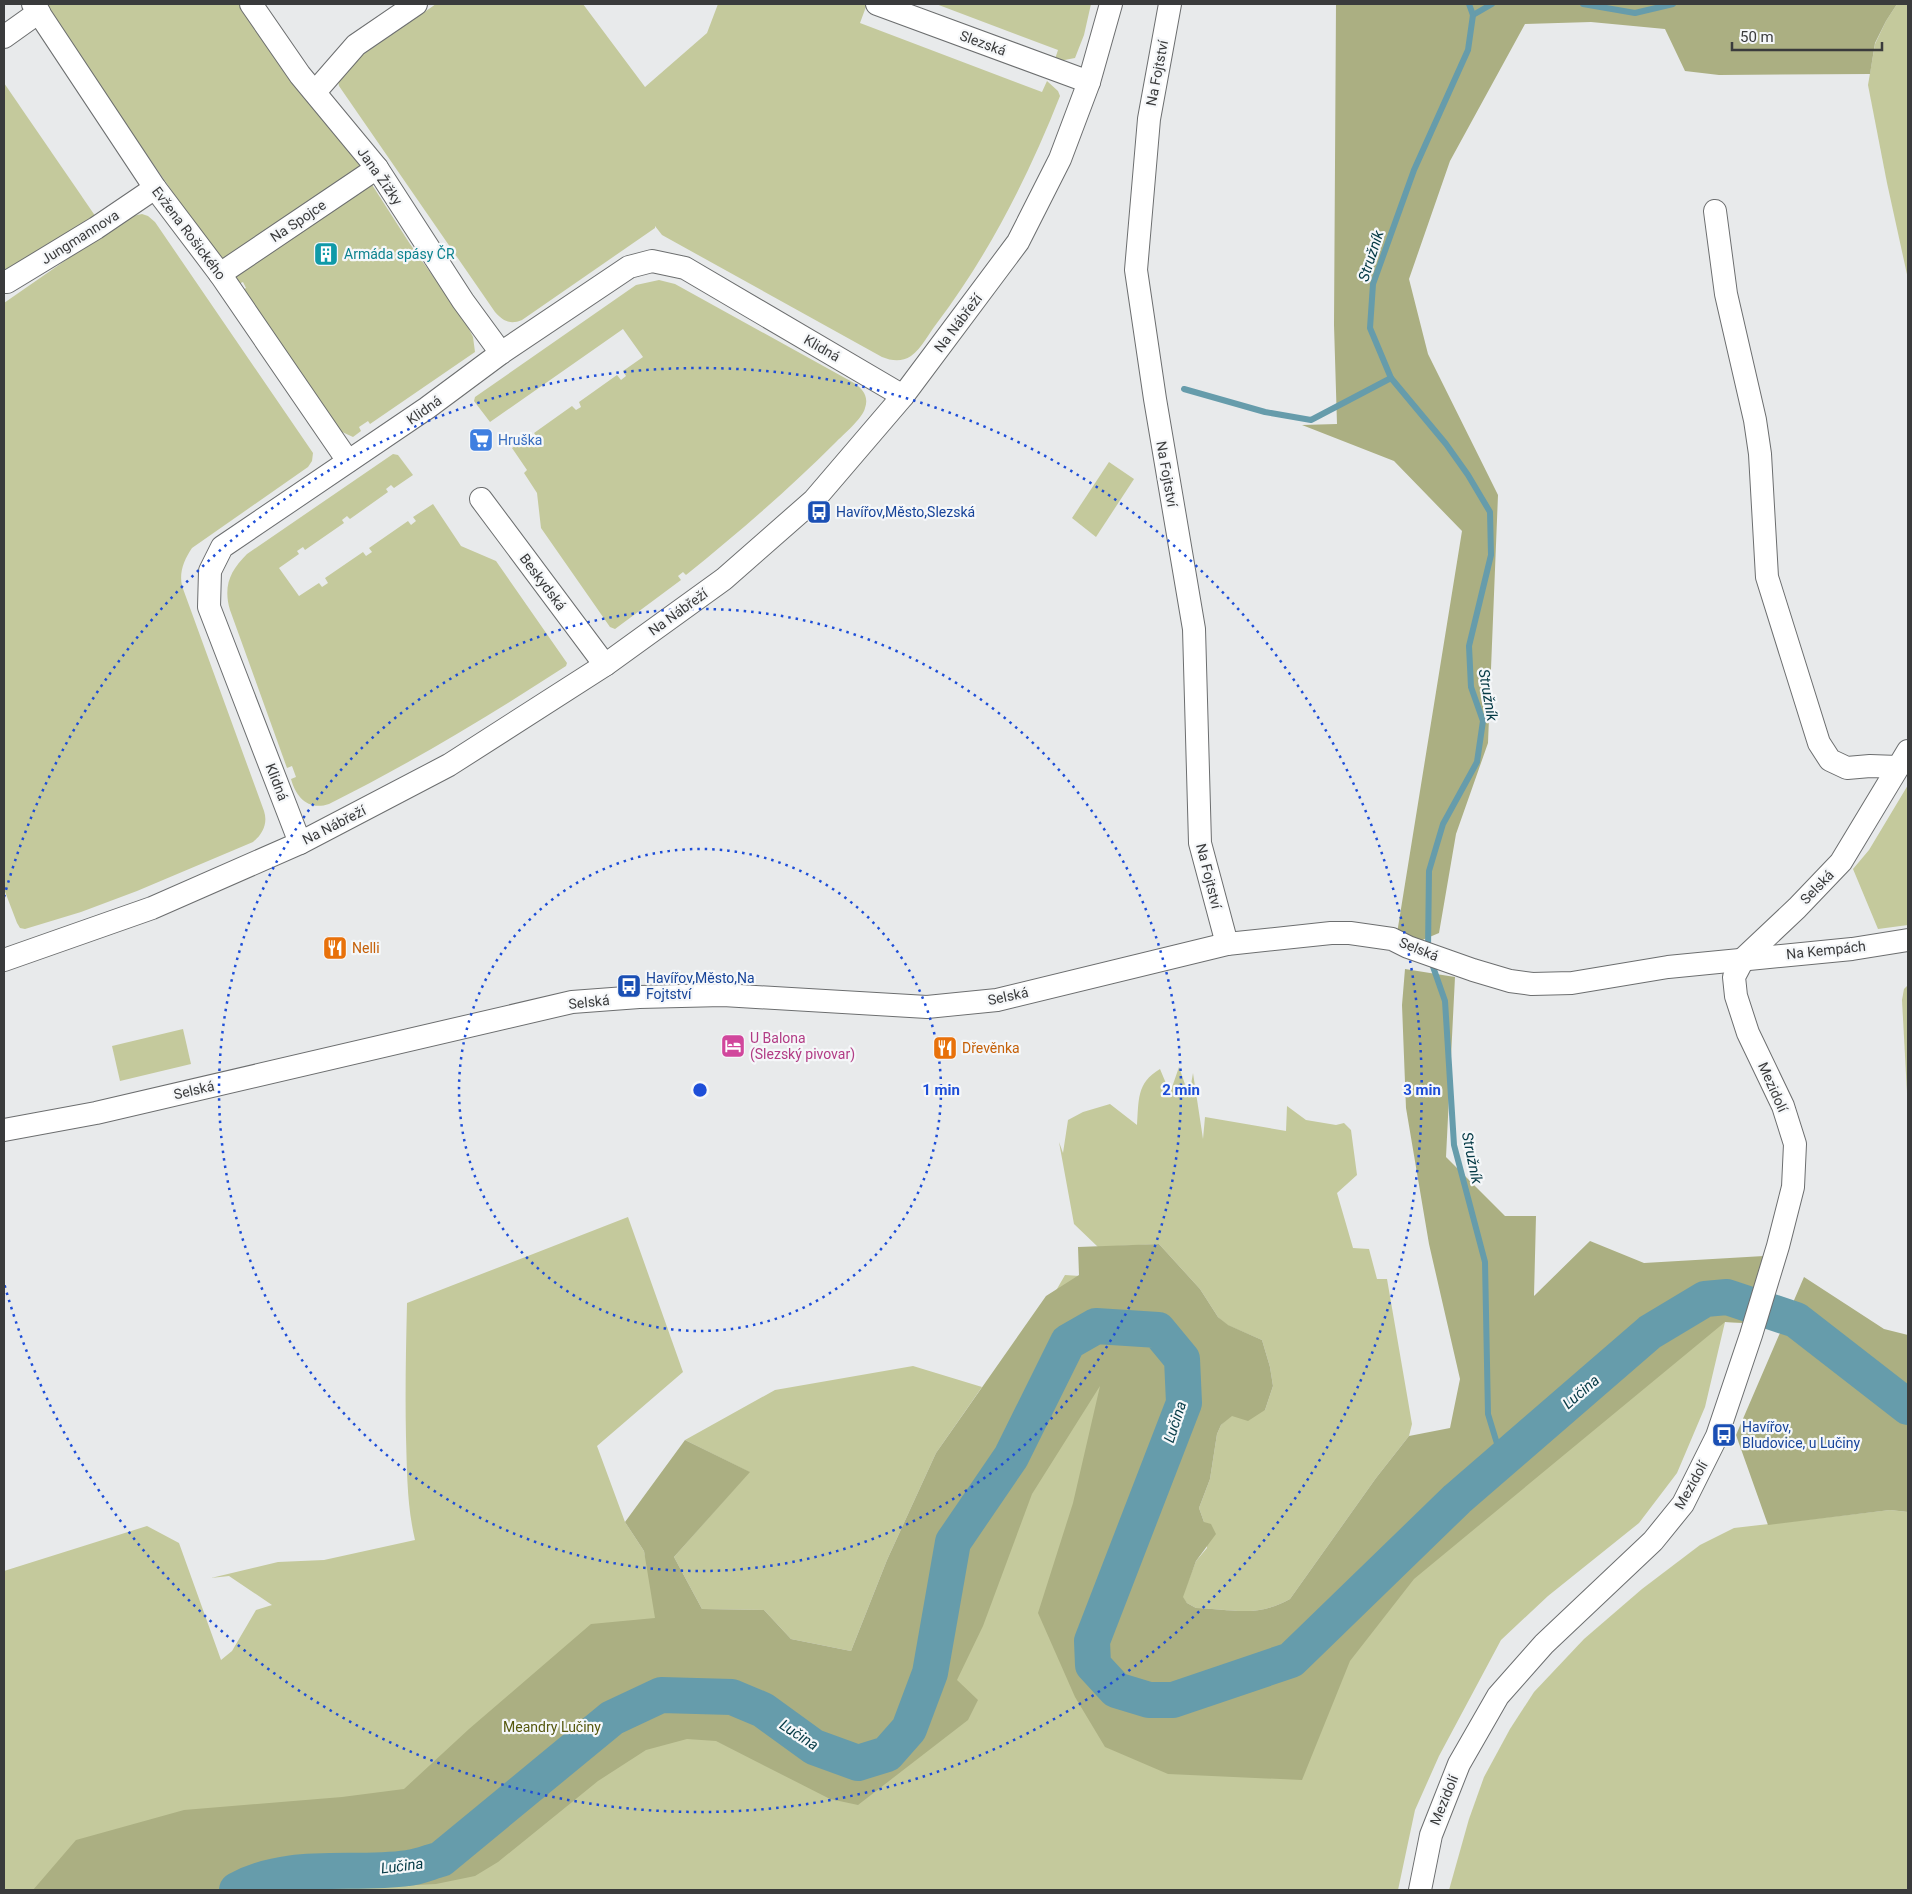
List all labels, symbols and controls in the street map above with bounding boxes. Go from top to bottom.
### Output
scale bar [1732,20,1882,52]
street label: Slezská [958,27,1008,59]
text: 50 m [1740,28,1774,46]
street label: Na Fojtství [1143,38,1171,107]
street label: Jana Žižky [354,144,407,208]
street label: Evžena Rošického [149,183,229,283]
street label: Na Spojce [267,197,329,245]
street label: Jungmannova [38,207,122,267]
water label: Stružník [1354,228,1388,284]
building icon: Armáda spásy ČR [313,241,339,267]
place label: Armáda spásy ČR [344,245,455,262]
street label: Na Nábřeží [931,290,985,355]
street label: Klidná [801,331,843,365]
street label: Klidná [404,392,444,428]
supermarket icon: Hruška [468,427,494,453]
place label: Hruška [498,432,542,448]
street label: Na Fojtství [1153,440,1181,509]
bus stop icon: Havířov,Město,Slezská [806,499,832,525]
place label: Havířov,Město,Slezská [836,504,975,520]
street label: Beskydská [516,550,570,614]
street label: Na Nábřeží [645,585,711,639]
water label: Stružník [1475,668,1502,723]
street label: Klidná [263,761,291,803]
street label: Na Nábřeží [300,802,369,848]
street label: Na Fojtství [1193,842,1225,911]
street label: Selská [1797,867,1837,907]
street label: Selská [1397,934,1441,964]
restaurant icon: Nelli [322,935,348,961]
street label: Na Kempách [1785,938,1867,962]
place label: Nelli [352,940,380,956]
place label: Havířov,Město,Na Fojtství [646,970,755,1002]
bus stop icon: Havířov,Město,Na Fojtství [616,973,642,999]
street label: Selská [986,984,1030,1008]
street label: Selská [568,992,610,1012]
place label: U Balona (Slezský pivovar) [750,1030,855,1063]
hotel icon: U Balona (Slezský pivovar) [720,1033,746,1059]
restaurant icon: Dřevěnka [932,1035,958,1061]
place label: Dřevěnka [962,1040,1020,1056]
street label: Mezidolí [1755,1060,1791,1115]
street label: Selská [172,1078,216,1102]
centre of rings [691,1081,709,1099]
text: 1 min [922,1081,960,1099]
text: 2 min [1162,1081,1200,1099]
text: 3 min [1403,1081,1441,1099]
water label: Stružník [1458,1130,1486,1186]
water label: Lučina [1559,1371,1603,1413]
water label: Lučina [1160,1399,1190,1445]
place label: Havířov, Bludovice, u Lučiny [1742,1419,1860,1451]
bus stop icon: Havířov, Bludovice, u Lučiny [1711,1422,1737,1448]
street label: Mezidolí [1671,1458,1711,1512]
water label: Lučina [776,1716,822,1754]
park label: Meandry Lučiny [503,1719,601,1735]
street label: Mezidolí [1427,1772,1461,1827]
water label: Lučina [380,1854,424,1878]

